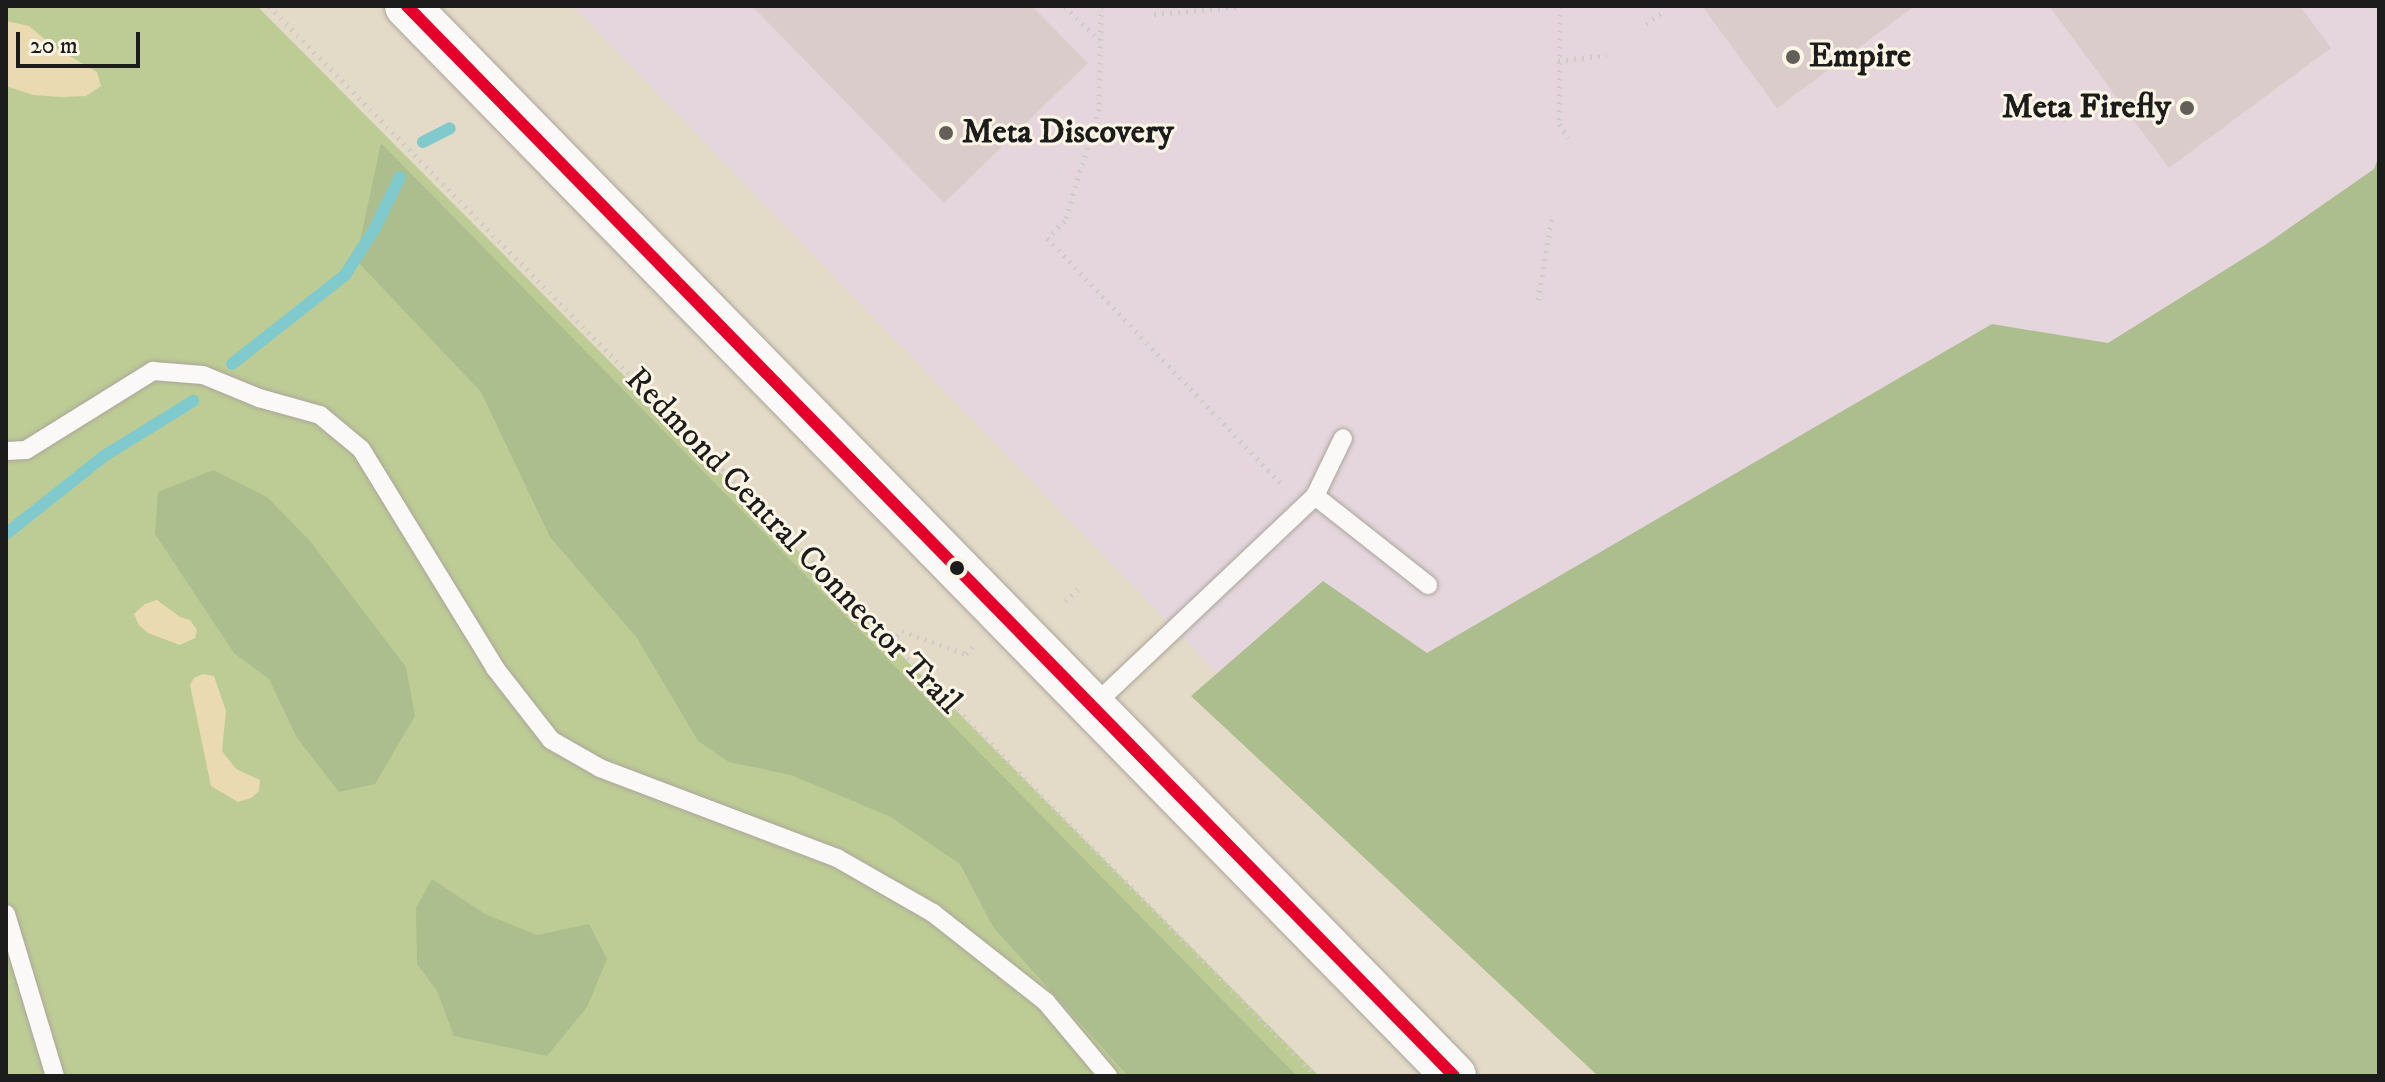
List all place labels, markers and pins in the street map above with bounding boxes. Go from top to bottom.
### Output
place label: Empire [1809,37,1911,77]
marker: Empire [1784,48,1802,66]
place label: Meta Firefly [2002,88,2171,128]
marker: Meta Firefly [2178,99,2196,117]
place label: Meta Discovery [962,113,1174,153]
marker: Meta Discovery [937,124,955,142]
unlabelled marker [949,560,965,576]

